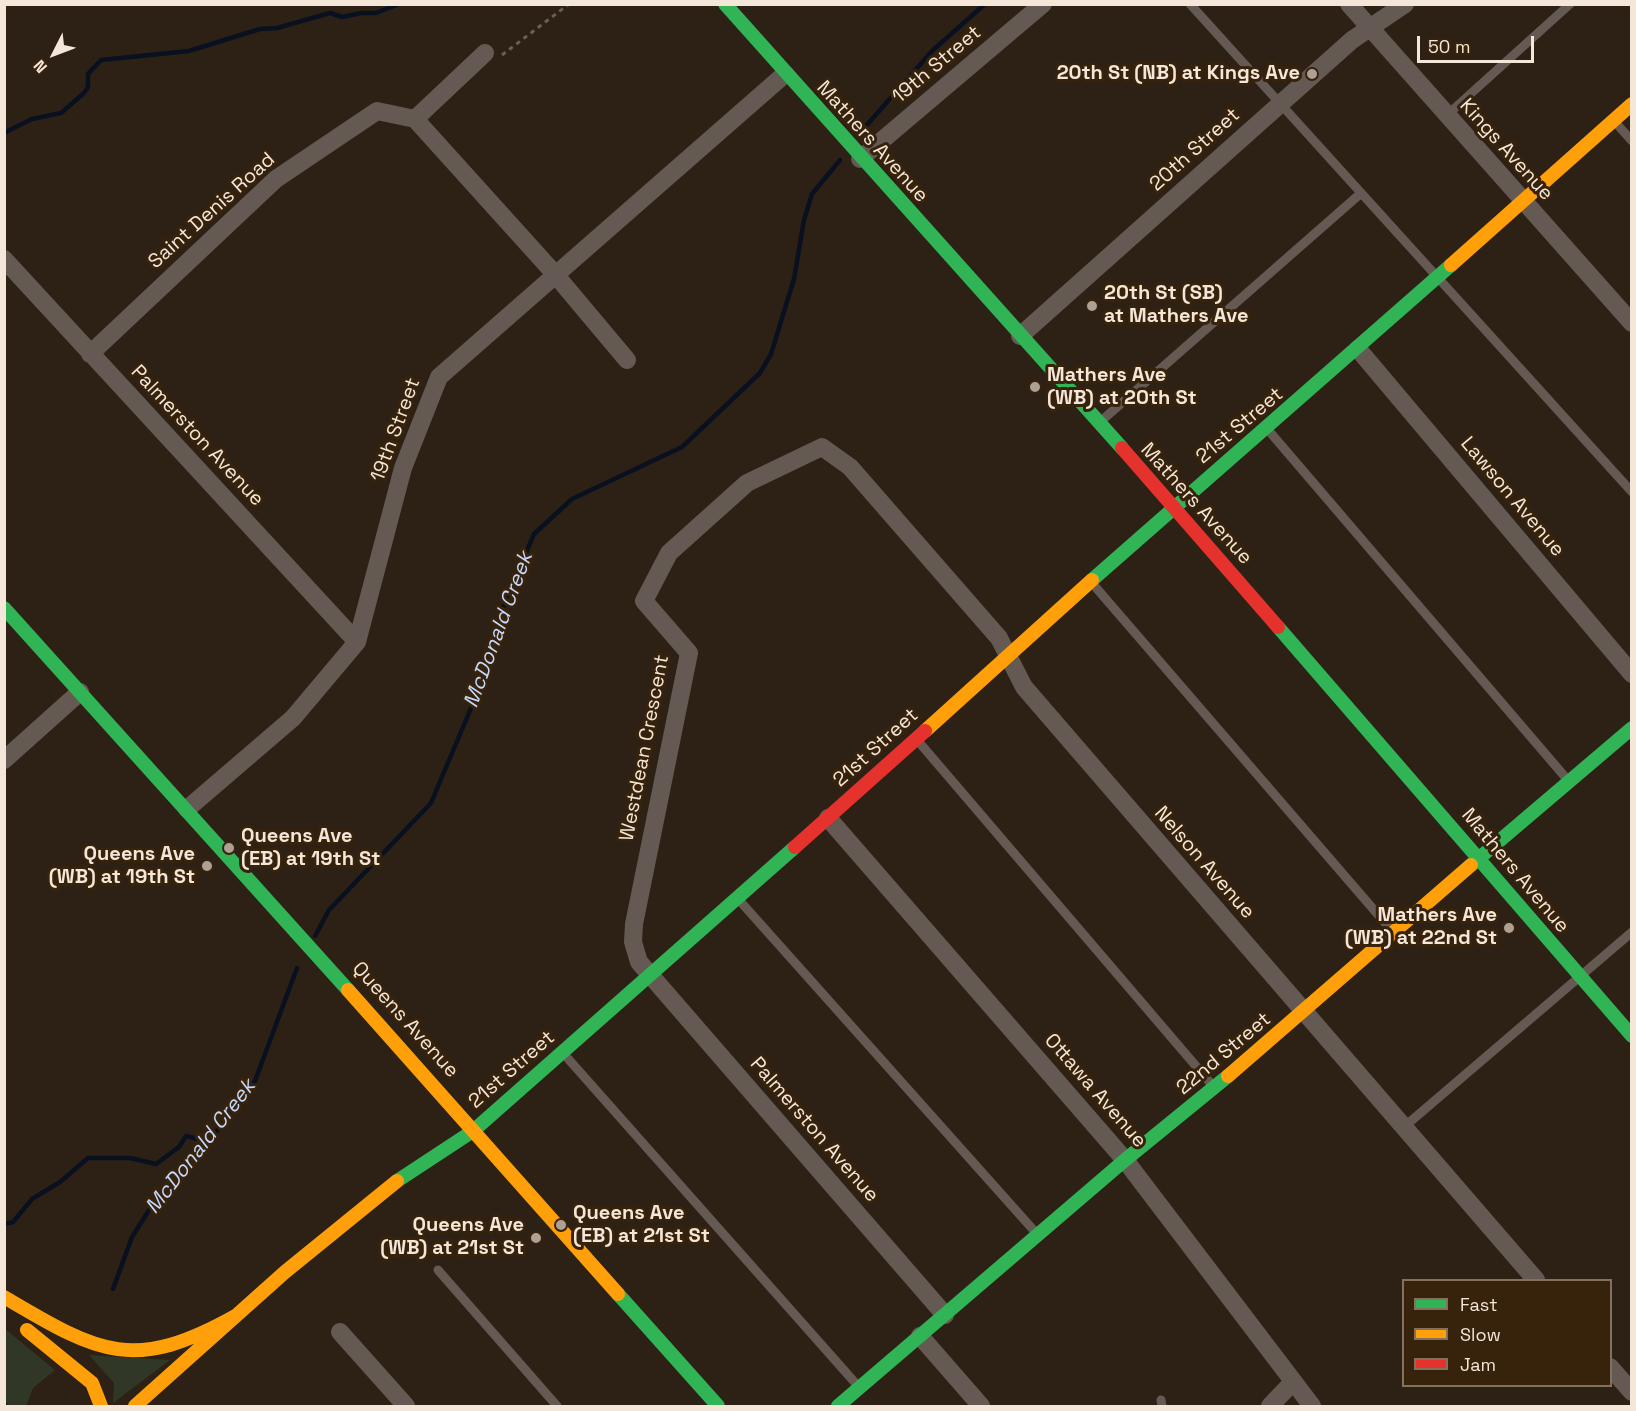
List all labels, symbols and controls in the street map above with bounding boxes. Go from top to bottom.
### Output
street label: 19th Street [888,21,986,109]
north arrow [24,24,84,84]
scale bar [1420,24,1537,62]
text: 50 m [1428,35,1470,58]
text: N [29,55,52,77]
place label: 20th St (NB) at Kings Ave [1057,62,1300,86]
marker: 20th St (NB) at Kings Ave [1305,67,1319,81]
street label: Mathers Avenue [811,76,933,208]
street label: Kings Avenue [1454,94,1558,206]
street label: 20th Street [1145,103,1245,197]
street label: Saint Denis Road [144,148,280,274]
place label: 20th St (SB) at Mathers Ave [1104,282,1248,329]
marker: 20th St (SB) at Mathers Ave [1085,299,1099,313]
street label: Palmerston Avenue [125,360,269,512]
place label: Mathers Ave (WB) at 20th St [1047,364,1197,411]
street label: 19th Street [366,375,426,485]
marker: Mathers Ave (WB) at 20th St [1028,380,1042,394]
street label: 21st Street [1192,383,1288,469]
street label: Lawson Avenue [1455,432,1569,562]
street label: Mathers Avenue [1135,438,1257,570]
water label: McDonald Creek [459,549,539,711]
street label: Westdean Crescent [615,653,675,843]
street label: 21st Street [829,704,923,792]
street label: Nelson Avenue [1149,802,1259,924]
street label: Mathers Avenue [1456,804,1574,938]
place label: Queens Ave (EB) at 19th St [241,825,380,872]
marker: Queens Ave (EB) at 19th St [222,841,236,855]
place label: Queens Ave (WB) at 19th St [49,843,195,890]
marker: Queens Ave (WB) at 19th St [200,859,214,873]
place label: Mathers Ave (WB) at 22nd St [1345,904,1497,951]
marker: Mathers Ave (WB) at 22nd St [1502,921,1516,935]
street label: Queens Avenue [347,957,463,1083]
street label: 22nd Street [1172,1008,1276,1100]
street label: 21st Street [464,1026,560,1114]
street label: Ottawa Avenue [1039,1029,1151,1153]
street label: Palmerston Avenue [745,1053,883,1207]
water label: McDonald Creek [141,1075,261,1219]
place label: Queens Ave (EB) at 21st St [573,1202,710,1249]
place label: Queens Ave (WB) at 21st St [380,1214,524,1261]
marker: Queens Ave (EB) at 21st St [554,1218,568,1232]
marker: Queens Ave (WB) at 21st St [529,1231,543,1245]
legend [1402,1279,1612,1387]
text: Fast [1460,1293,1497,1316]
text: Slow [1460,1323,1501,1346]
text: Jam [1460,1353,1496,1376]

